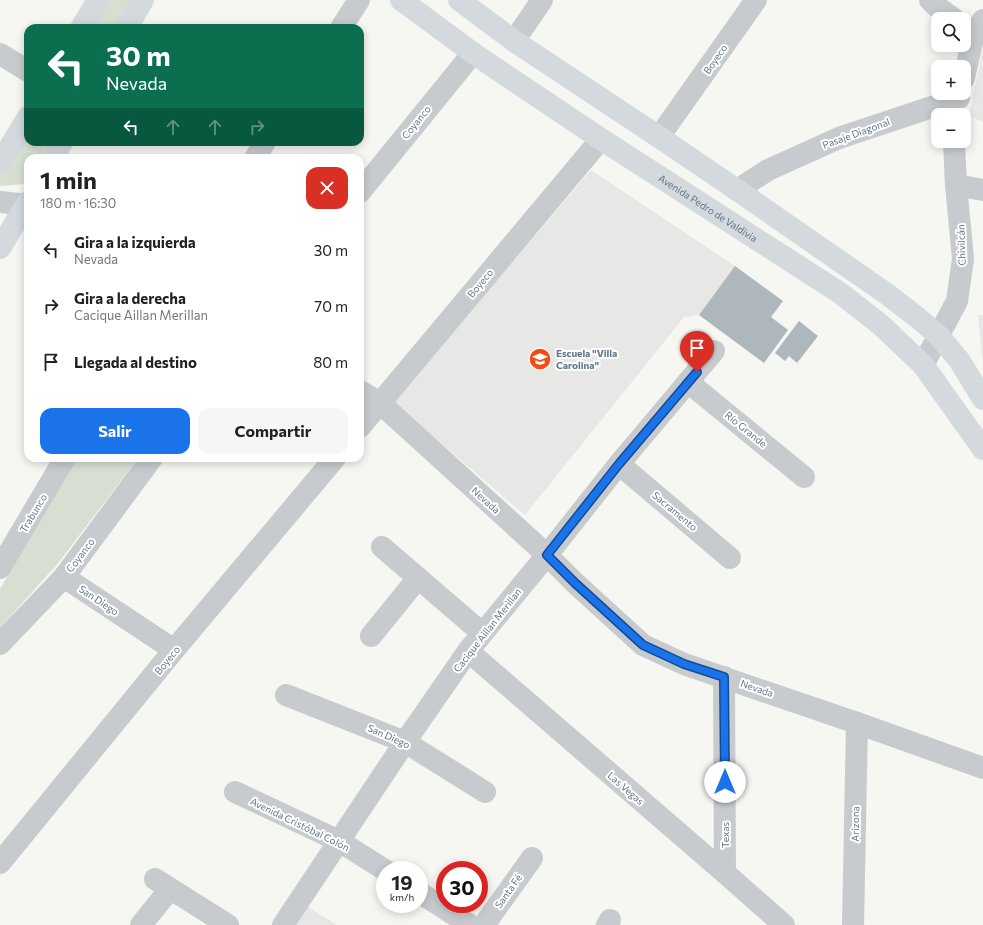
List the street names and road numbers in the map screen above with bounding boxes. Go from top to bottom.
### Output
street label: Boyeco [700,42,730,76]
street label: Coyanco [399,103,433,141]
street label: Pasaje Diagonal [821,115,891,151]
street label: Avenida Pedro de Valdivia [656,172,760,244]
street label: Chivilcán [954,224,968,266]
street label: Boyeco [465,266,495,300]
street label: Río Grande [723,408,769,450]
street label: Nevada [469,484,503,516]
street label: Sacramento [650,489,700,533]
street label: Trabunco [17,492,49,534]
street label: Coyanco [63,536,97,574]
street label: San Diego [77,582,121,618]
street label: Cacique Aillan Merillan [451,586,523,674]
street label: Boyeco [152,643,182,677]
street label: Nevada [739,677,775,699]
street label: San Diego [366,721,412,751]
street label: Las Vegas [605,769,647,807]
street label: Avenida Cristóbal Colón [249,795,351,853]
street label: Arizona [849,806,861,842]
street label: Texas [719,822,731,848]
street label: Santa Fé [492,872,524,910]

